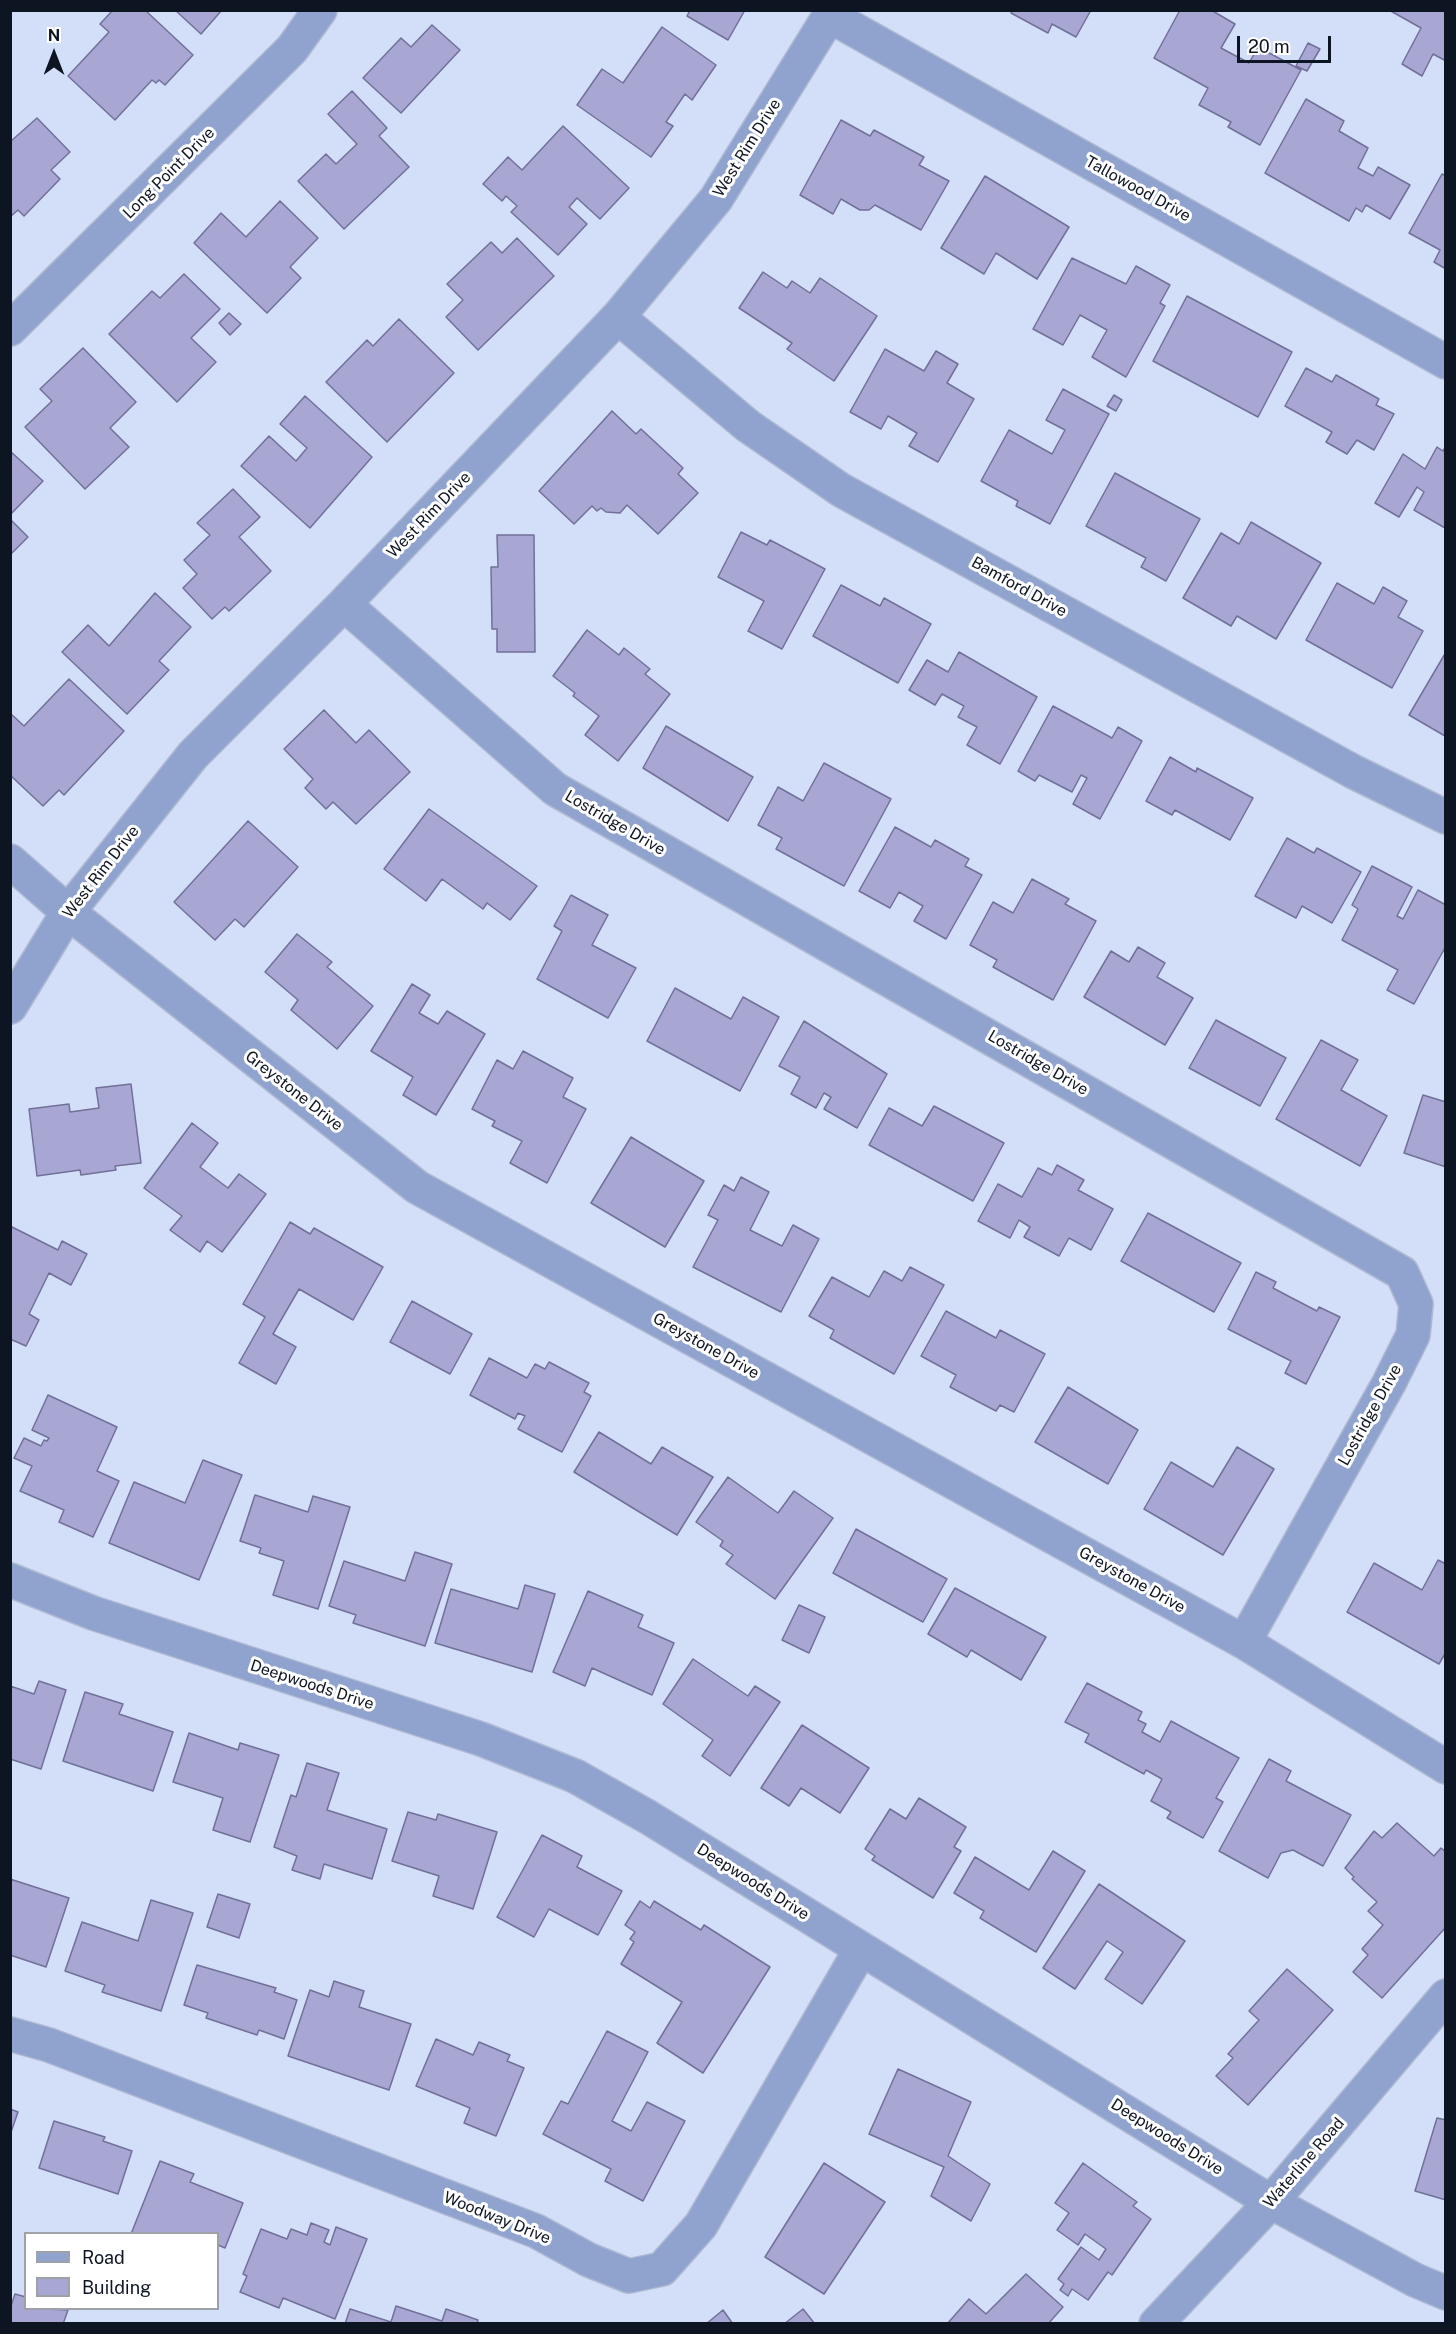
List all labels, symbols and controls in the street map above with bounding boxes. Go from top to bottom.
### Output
north arrow [24,24,84,84]
scale bar [1240,24,1334,62]
text: N [48,26,60,45]
text: 20 m [1248,36,1290,57]
street label: West Rim Drive [709,95,785,201]
street label: Long Point Drive [119,123,219,223]
street label: Tallowood Drive [1082,152,1194,226]
street label: West Rim Drive [383,468,475,562]
street label: Bamford Drive [968,553,1070,621]
street label: Lostridge Drive [561,787,669,859]
street label: West Rim Drive [59,822,143,922]
street label: Lostridge Drive [984,1027,1092,1099]
street label: Greystone Drive [241,1047,347,1135]
street label: Greystone Drive [649,1309,763,1383]
street label: Lostridge Drive [1334,1361,1406,1469]
street label: Greystone Drive [1075,1543,1189,1617]
street label: Deepwoods Drive [248,1656,376,1714]
street label: Deepwoods Drive [693,1840,813,1924]
street label: Deepwoods Drive [1107,2095,1227,2179]
street label: Waterline Road [1260,2114,1348,2212]
street label: Woodway Drive [441,2188,553,2248]
legend [24,2232,219,2310]
text: Road [82,2247,125,2268]
text: Building [82,2277,151,2298]

